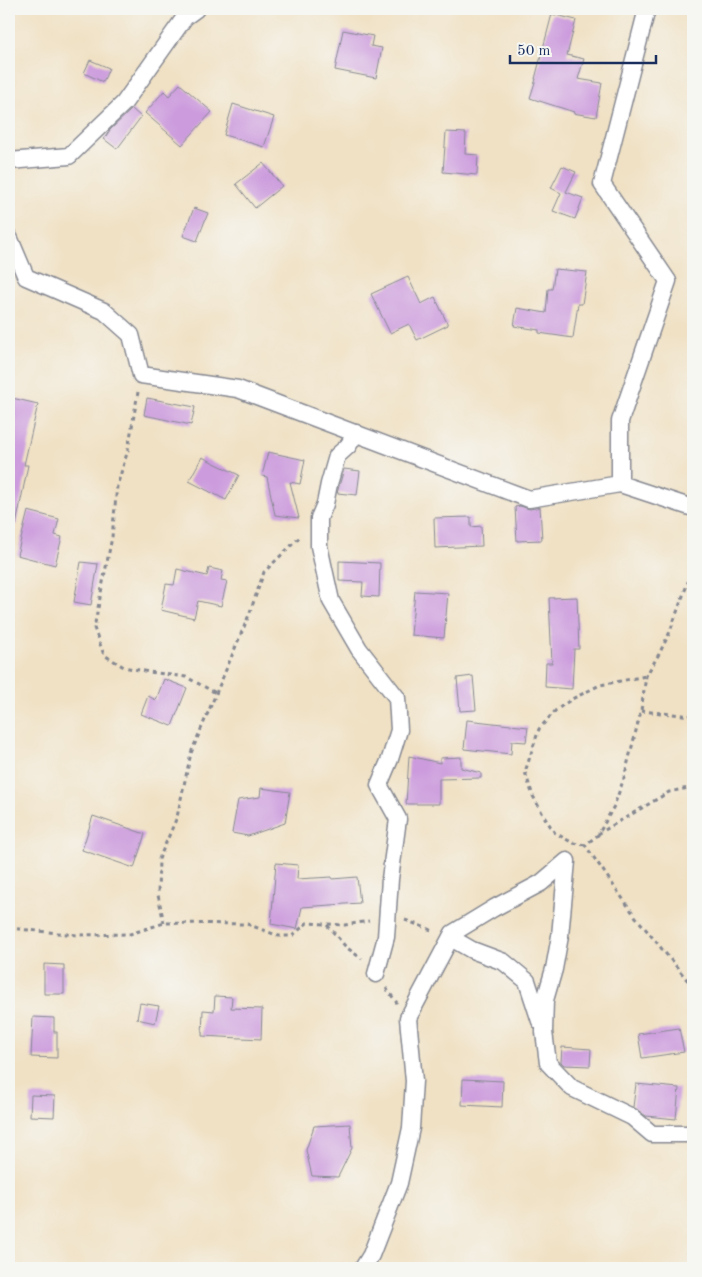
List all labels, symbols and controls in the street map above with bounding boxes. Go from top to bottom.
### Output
scale bar [510,32,656,64]
text: 50 m [517,44,551,59]

